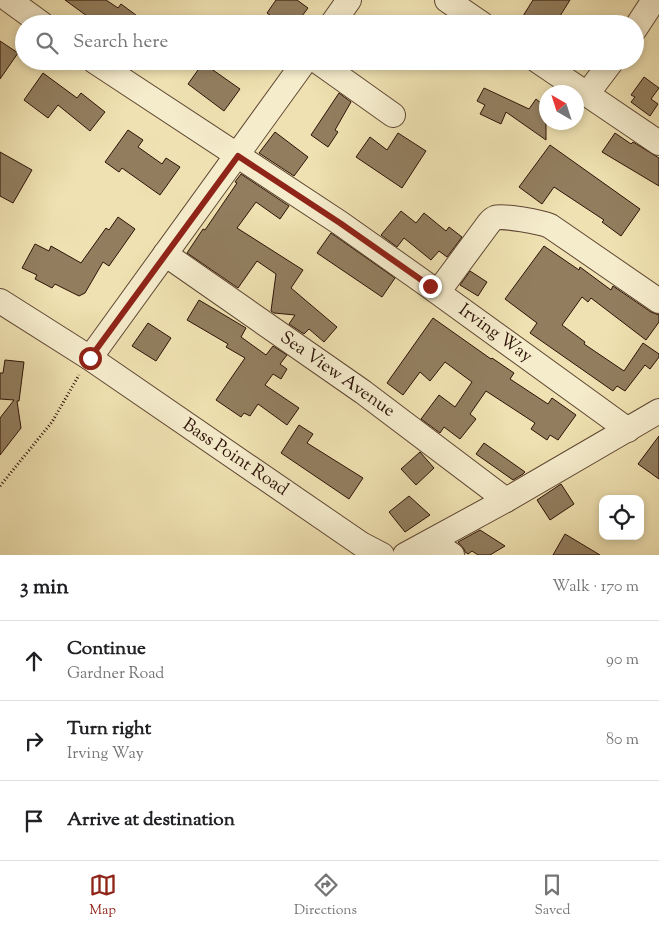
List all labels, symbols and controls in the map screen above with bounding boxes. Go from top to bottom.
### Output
search box [15,15,644,70]
icon: search [33,29,61,57]
text: Search here [73,29,168,56]
north arrow [539,85,584,130]
route end [419,275,442,298]
street label: Irving Way [452,298,538,370]
street label: Sea View Avenue [274,326,400,424]
route start [79,347,102,370]
street label: Bass Point Road [177,413,293,503]
map controls [599,495,644,540]
button: locate [599,495,644,540]
text: 3 min [20,573,69,603]
text: Walk · 170 m [552,576,639,599]
text: Continue [67,636,146,663]
icon: ahead [20,647,48,675]
text: 90 m [606,649,639,672]
text: Gardner Road [67,663,164,686]
text: Turn right [67,716,151,743]
icon: right [20,727,48,755]
text: 80 m [606,729,639,752]
text: Irving Way [67,743,144,766]
icon: arrive [20,807,48,835]
text: Arrive at destination [67,807,235,834]
tab: Map [89,871,117,921]
tab: Directions [294,871,357,921]
tab: Saved [534,871,570,921]

